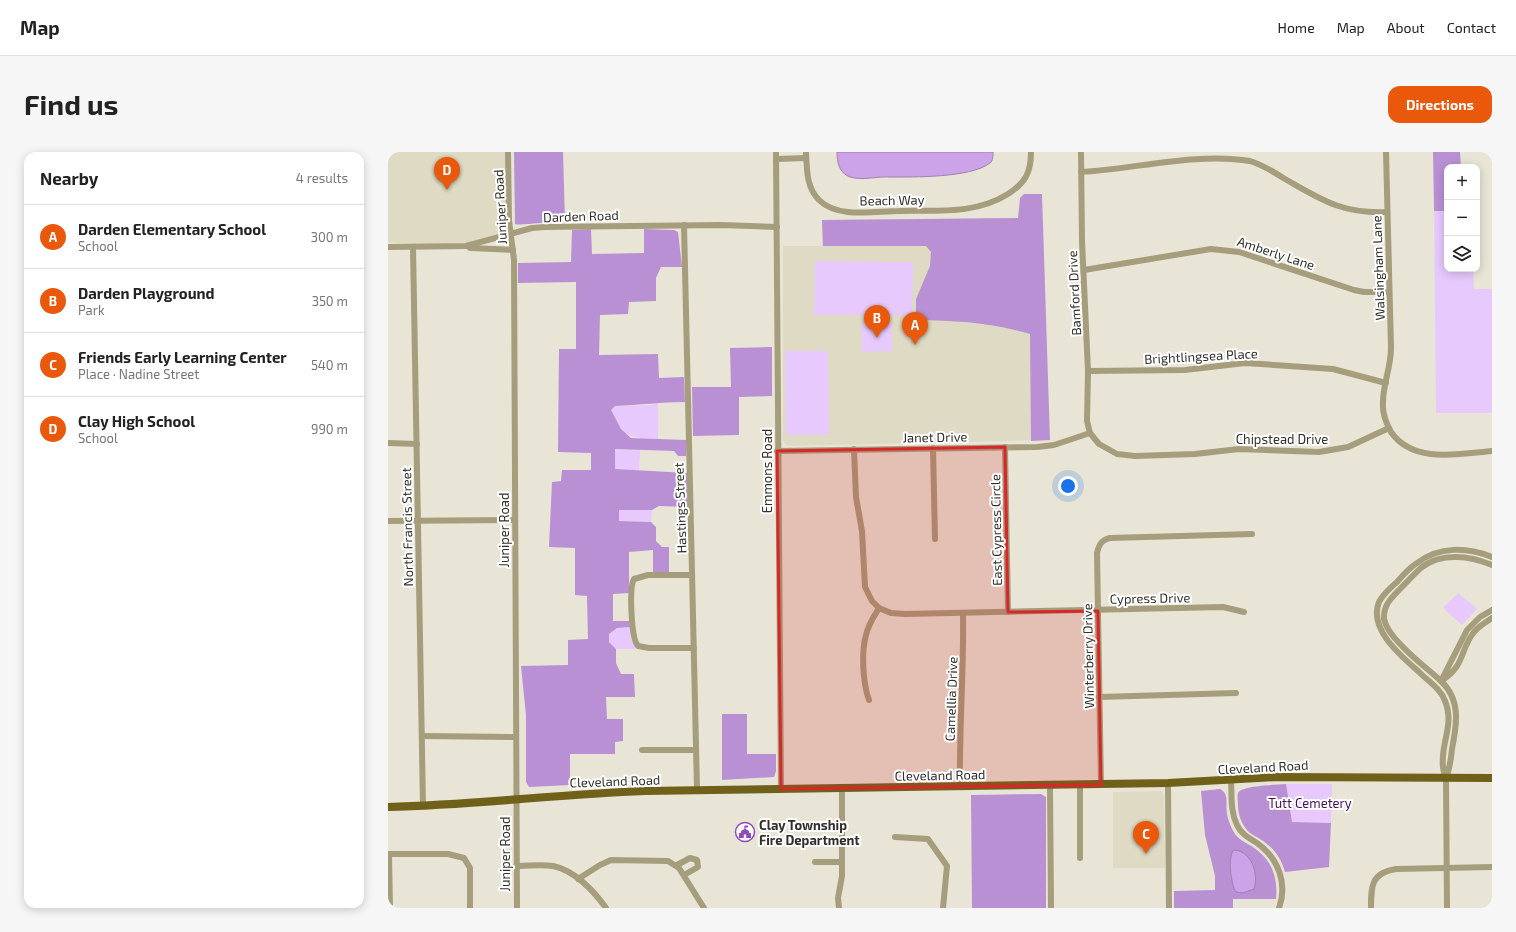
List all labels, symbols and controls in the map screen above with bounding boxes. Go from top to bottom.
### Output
text: Map [20,16,60,39]
text: Home [1278,19,1315,36]
text: Map [1337,19,1365,36]
text: About [1387,19,1425,36]
text: Contact [1447,19,1496,36]
button: Directions [1388,86,1492,123]
text: Find us [24,87,118,121]
pin: D [434,157,460,190]
map controls [1444,164,1480,272]
button: + [1444,164,1480,200]
text: Nearby [40,168,98,188]
street label: Juniper Road [490,169,510,245]
text: 4 results [296,170,348,186]
street label: Beach Way [859,191,925,209]
button: − [1444,200,1480,236]
street label: Darden Road [543,207,619,225]
street label: Walsingham Lane [1368,215,1388,321]
text: Darden Elementary School [78,220,266,238]
text: A [49,229,57,245]
text: 300 m [311,229,348,245]
street label: Amberly Lane [1235,233,1317,273]
button: layers [1444,236,1480,272]
text: School [78,238,118,254]
street label: Bamford Drive [1064,250,1084,336]
text: Darden Playground [78,284,215,302]
text: B [49,293,57,309]
text: 350 m [312,293,348,309]
text: Park [78,302,105,318]
pin: B [864,305,890,338]
pin: A [902,312,928,345]
street label: Brightlingsea Place [1144,345,1258,367]
text: Friends Early Learning Center [78,348,287,366]
text: C [49,357,57,373]
text: 540 m [311,357,348,373]
text: Place · Nadine Street [78,366,199,382]
text: Clay High School [78,412,195,430]
text: D [49,421,57,437]
text: 990 m [311,421,348,437]
street label: Janet Drive [902,428,968,446]
street label: Emmons Road [759,429,775,513]
text: School [78,430,118,446]
street label: Chipstead Drive [1236,431,1328,447]
street label: Hastings Street [670,462,690,554]
street label: North Francis Street [398,467,416,587]
street label: East Cypress Circle [987,474,1005,586]
your location [1058,476,1078,496]
street label: Juniper Road [496,493,512,567]
street label: Cypress Drive [1110,589,1190,607]
street label: Winterberry Drive [1079,603,1097,709]
street label: Camellia Drive [942,656,960,742]
street label: Cleveland Road [1217,757,1309,777]
street label: Cleveland Road [894,766,986,784]
street label: Cleveland Road [569,771,661,791]
park label: Tutt Cemetery [1268,795,1352,811]
street label: Juniper Road [497,817,513,891]
place label: Clay Township Fire Department [759,817,860,848]
public building icon: Clay Township Fire Department [734,821,756,843]
pin: C [1133,821,1159,854]

